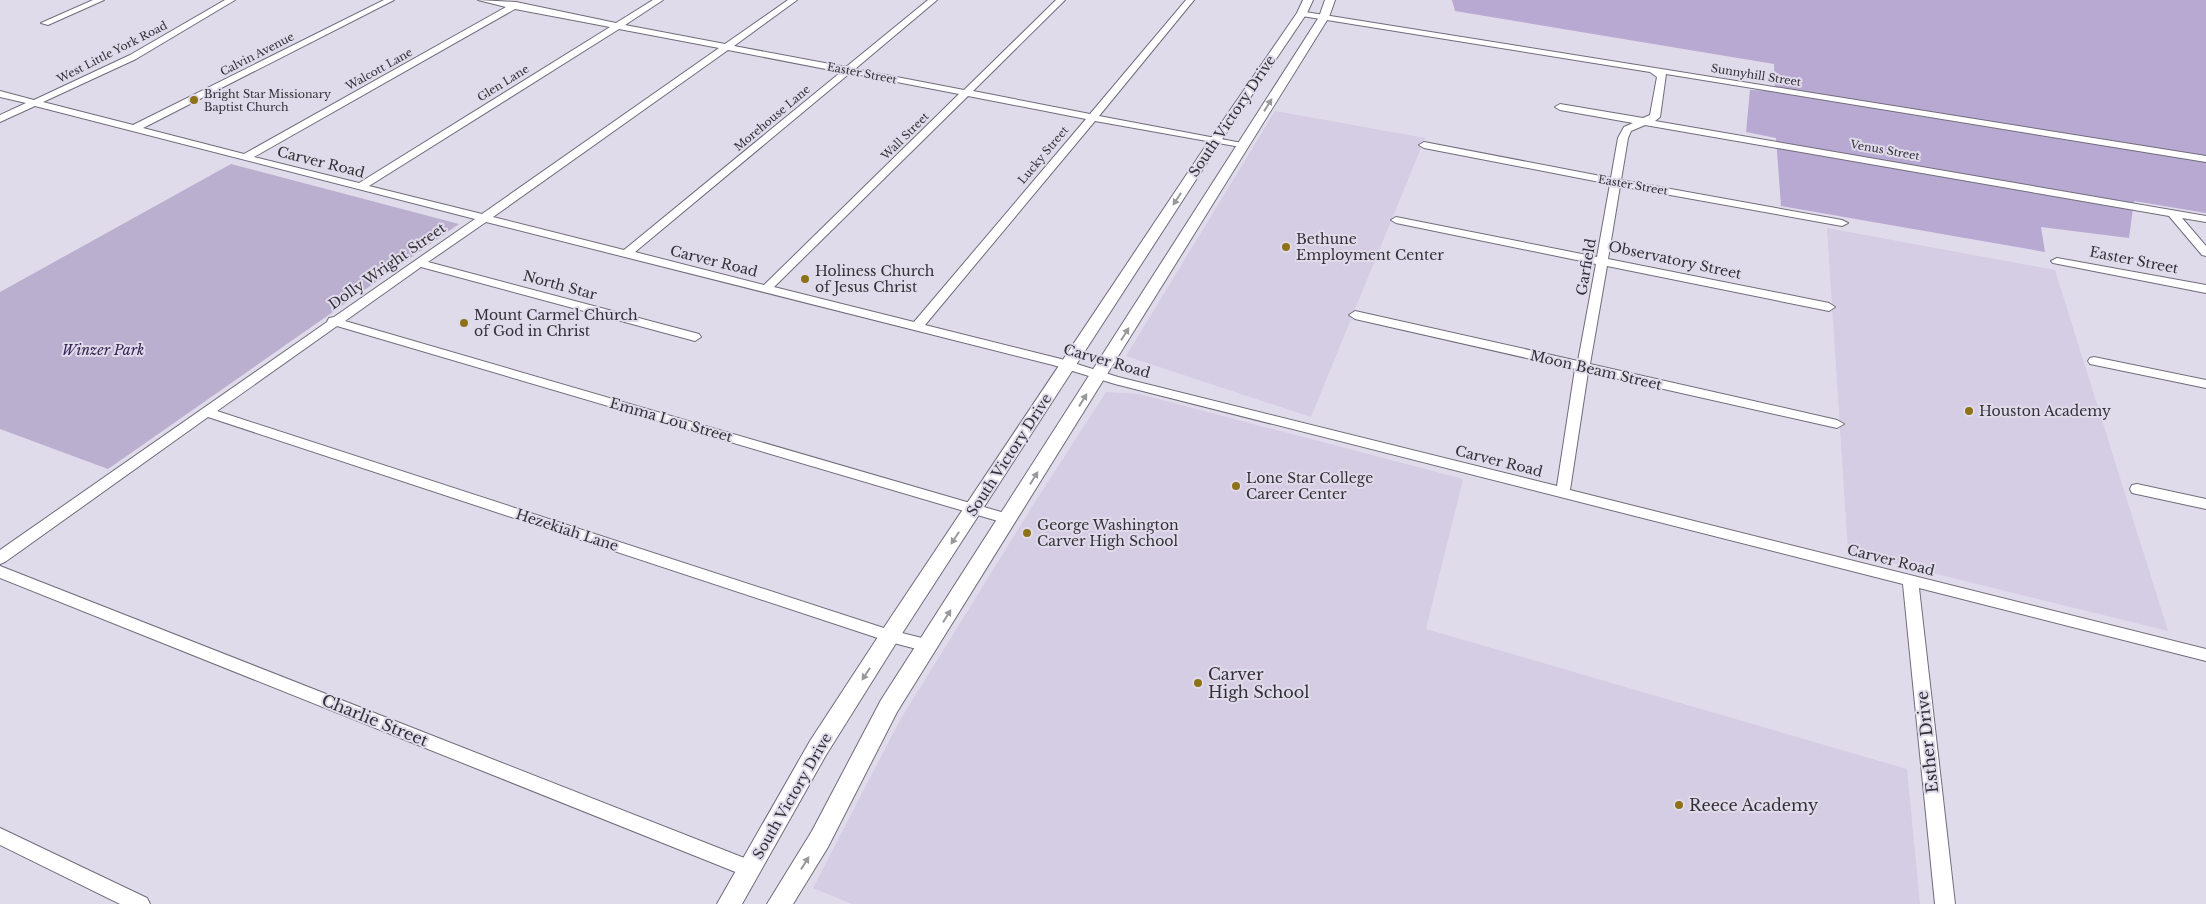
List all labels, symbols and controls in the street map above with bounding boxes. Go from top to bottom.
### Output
street label: West Little York Road [54,18,170,86]
street label: Calvin Avenue [218,29,296,79]
street label: Walcott Lane [342,45,415,94]
street label: South Victory Drive [1185,52,1279,180]
street label: Easter Street [826,59,899,87]
street label: Sunnyhill Street [1710,61,1803,89]
street label: Glen Lane [475,62,531,104]
street label: Morehouse Lane [731,82,813,154]
place label: Bright Star Missionary Baptist Church [204,87,331,114]
marker: Bright Star Missionary Baptist Church [188,94,200,106]
one-way arrow [1264,98,1273,112]
street label: Wall Street [878,109,932,163]
street label: Lucky Street [1015,123,1072,187]
street label: Venus Street [1848,137,1922,163]
street label: Carver Road [275,142,367,182]
street label: Easter Street [1597,172,1670,198]
one-way arrow [1172,192,1181,205]
street label: Dolly Wright Street [325,218,450,313]
place label: Bethune Employment Center [1296,230,1444,264]
street label: Garfield [1572,236,1600,297]
street label: Observatory Street [1607,237,1744,283]
street label: Carver Road [668,241,760,281]
marker: Bethune Employment Center [1280,241,1292,253]
street label: Easter Street [2088,243,2181,278]
place label: Holiness Church of Jesus Christ [815,262,935,296]
street label: North Star [521,267,599,304]
marker: Holiness Church of Jesus Christ [799,273,811,285]
place label: Mount Carmel Church of God in Christ [474,306,638,340]
marker: Mount Carmel Church of God in Christ [458,317,470,329]
one-way arrow [1120,327,1130,340]
street label: Carver Road [1061,340,1153,382]
park label: Winzer Park [62,341,144,359]
street label: Moon Beam Street [1528,346,1664,394]
street label: South Victory Drive [963,390,1055,520]
street label: Emma Lou Street [608,394,735,446]
one-way arrow [1078,394,1088,407]
place label: Houston Academy [1979,402,2111,420]
marker: Houston Academy [1963,405,1975,417]
street label: Carver Road [1453,441,1545,481]
place label: Lone Star College Career Center [1246,469,1373,503]
one-way arrow [1029,472,1038,485]
marker: Lone Star College Career Center [1230,480,1242,492]
street label: Hezekiah Lane [513,505,621,555]
place label: George Washington Carver High School [1037,516,1179,550]
marker: George Washington Carver High School [1021,527,1033,539]
one-way arrow [950,531,959,544]
street label: Carver Road [1845,540,1937,580]
one-way arrow [942,609,951,622]
place label: Carver High School [1208,664,1309,702]
one-way arrow [861,667,871,680]
marker: Carver High School [1192,677,1204,689]
street label: Charlie Street [319,690,431,750]
street label: Esther Drive [1912,690,1942,794]
street label: South Victory Drive [749,730,835,862]
place label: Reece Academy [1689,795,1819,815]
marker: Reece Academy [1673,799,1685,811]
one-way arrow [800,856,810,869]

